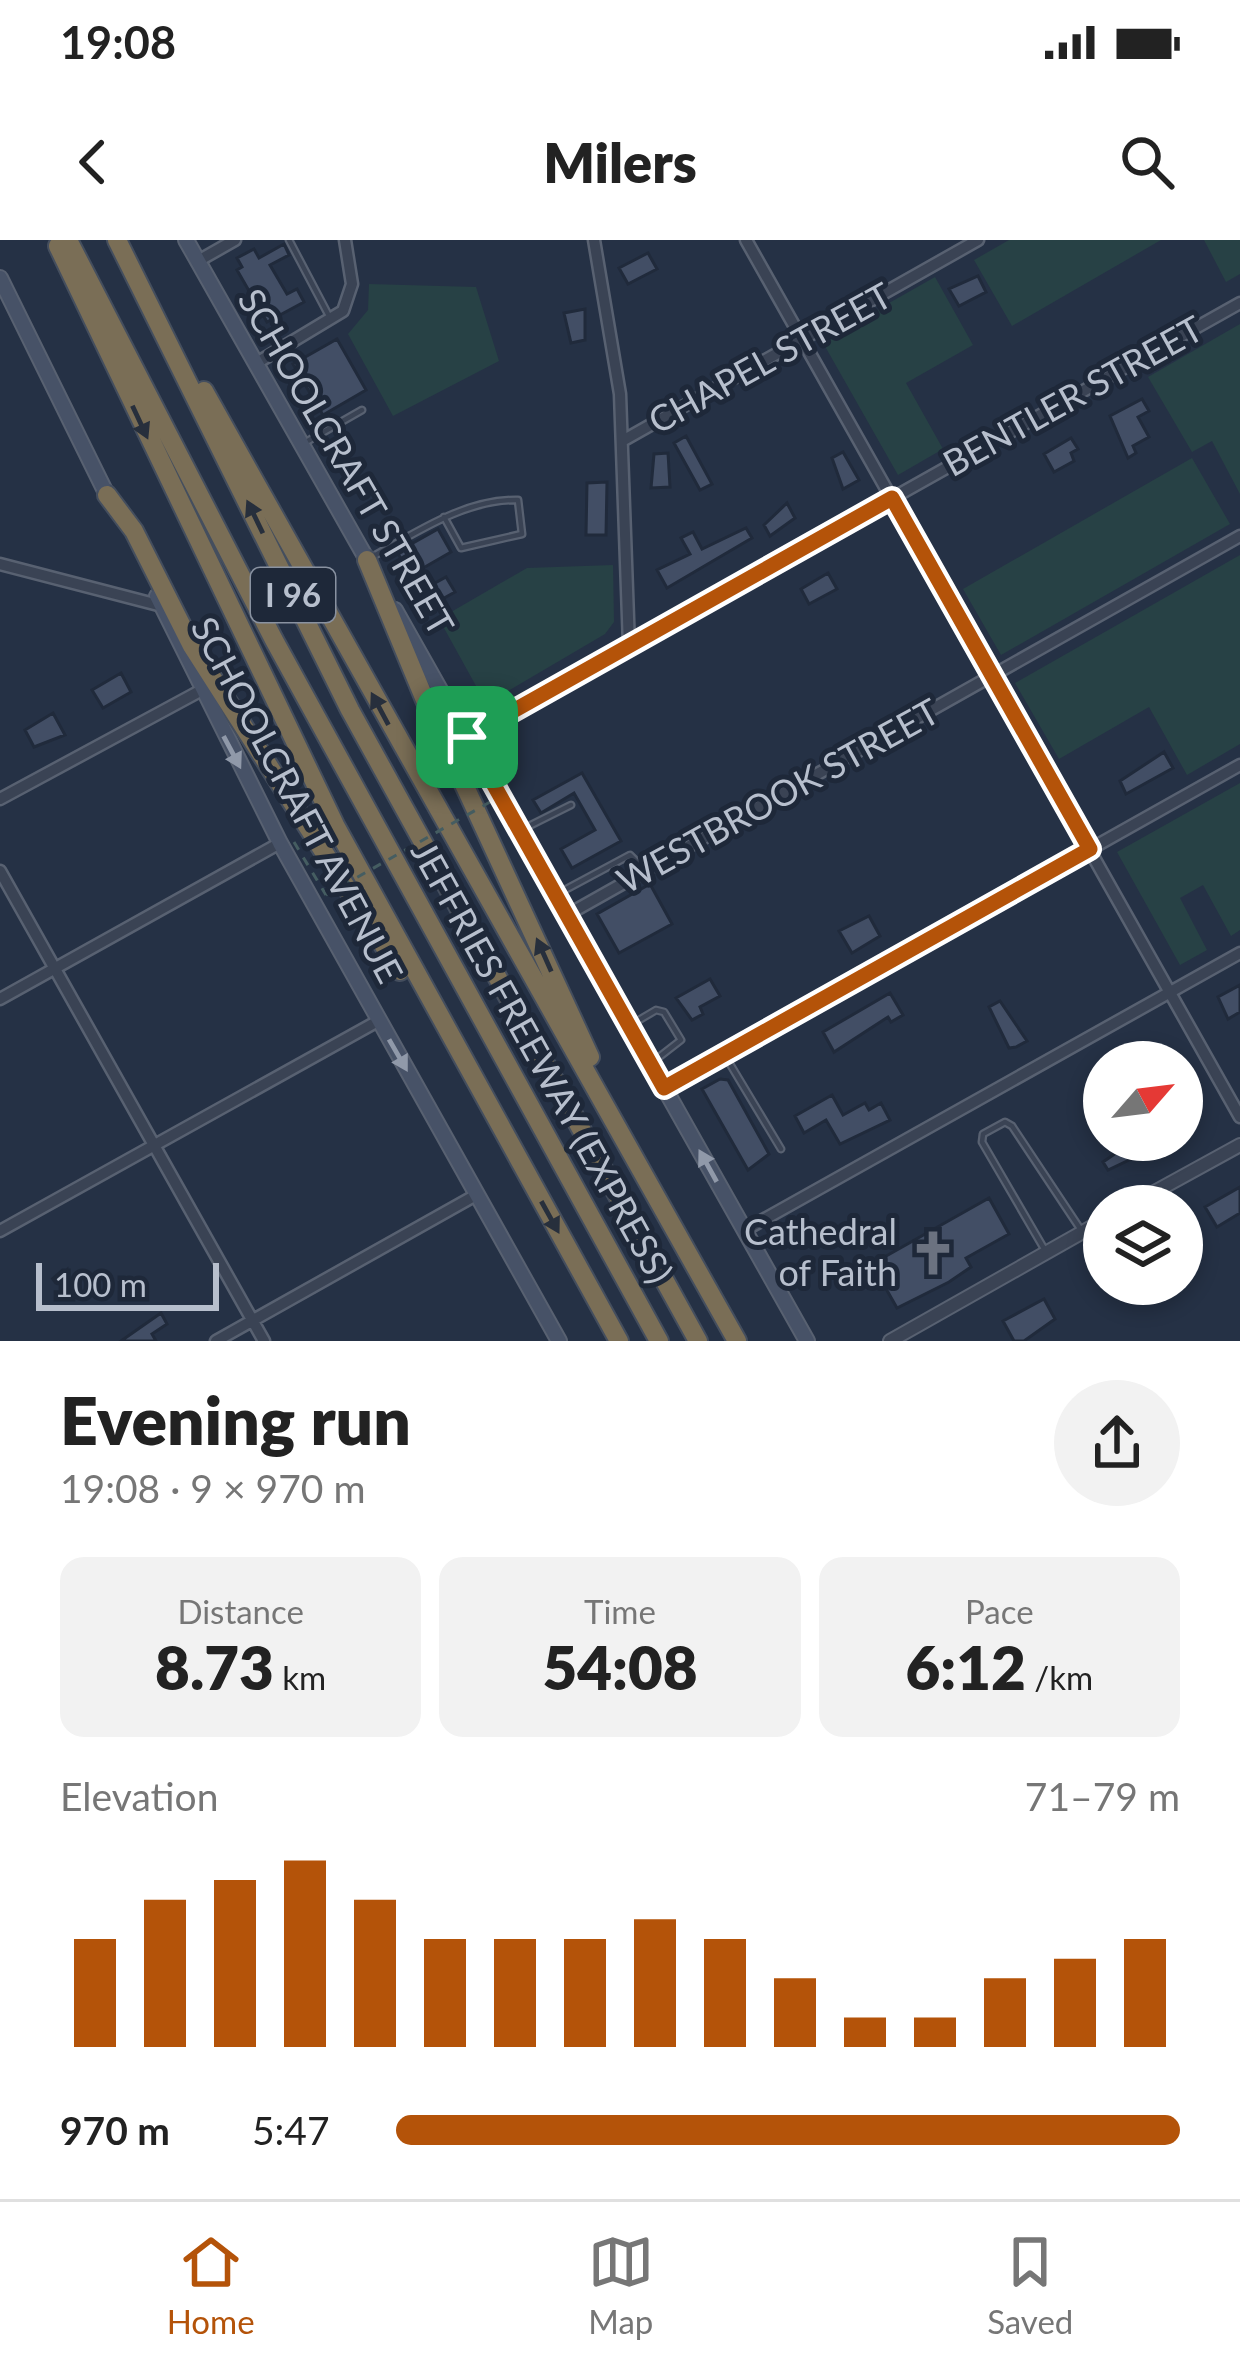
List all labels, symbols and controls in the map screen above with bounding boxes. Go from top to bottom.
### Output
text: 19:08 [60,15,176,69]
icon: back [60,129,126,195]
icon: search [1114,129,1180,195]
text: Milers [543,130,697,195]
street label: CHAPEL STREET [640,272,899,442]
street label: SCHOOLCRAFT STREET [230,280,464,643]
street label: BENTLER STREET [935,306,1210,485]
one-way arrow [130,405,150,440]
one-way arrow [245,500,265,534]
road number: I 96 [251,568,335,622]
street label: SCHOOLCRAFT AVENUE [183,609,413,990]
pin [416,686,518,788]
street label: WESTBROOK STREET [609,688,946,902]
one-way arrow [370,691,391,726]
icon: arrive [434,704,500,770]
one-way arrow [221,734,242,769]
street label: JEFFRIES FREEWAY (EXPRESS) [403,833,683,1290]
one-way arrow [533,938,553,973]
one-way arrow [386,1038,407,1072]
north arrow [1083,1041,1203,1161]
map controls [1083,1041,1203,1305]
one-way arrow [699,1149,720,1183]
button: layers [1083,1185,1203,1305]
one-way arrow [539,1200,560,1235]
place label: Cathedral of Faith [744,1209,897,1294]
church icon: Cathedral of Faith [908,1228,958,1278]
scale bar [36,1257,219,1310]
text: 100 m [54,1264,147,1304]
text: Evening run [60,1380,411,1459]
button: share [1054,1380,1180,1506]
text: 19:08 · 9 × 970 m [60,1465,365,1511]
text: Distance [177,1591,304,1631]
text: Time [584,1591,656,1631]
text: Pace [965,1591,1034,1631]
text: 8.73 [155,1631,274,1703]
text: 54:08 [542,1631,698,1703]
text: 6:12 [906,1631,1026,1703]
text: km [274,1657,326,1697]
text: /km [1026,1657,1093,1697]
text: Elevation [60,1773,218,1819]
text: 71–79 m [1025,1773,1180,1819]
text: 970 m [60,2107,170,2153]
text: 5:47 [252,2107,330,2153]
tab: Home [167,2229,255,2341]
tab: Map [588,2229,654,2341]
tab: Saved [987,2229,1073,2341]

